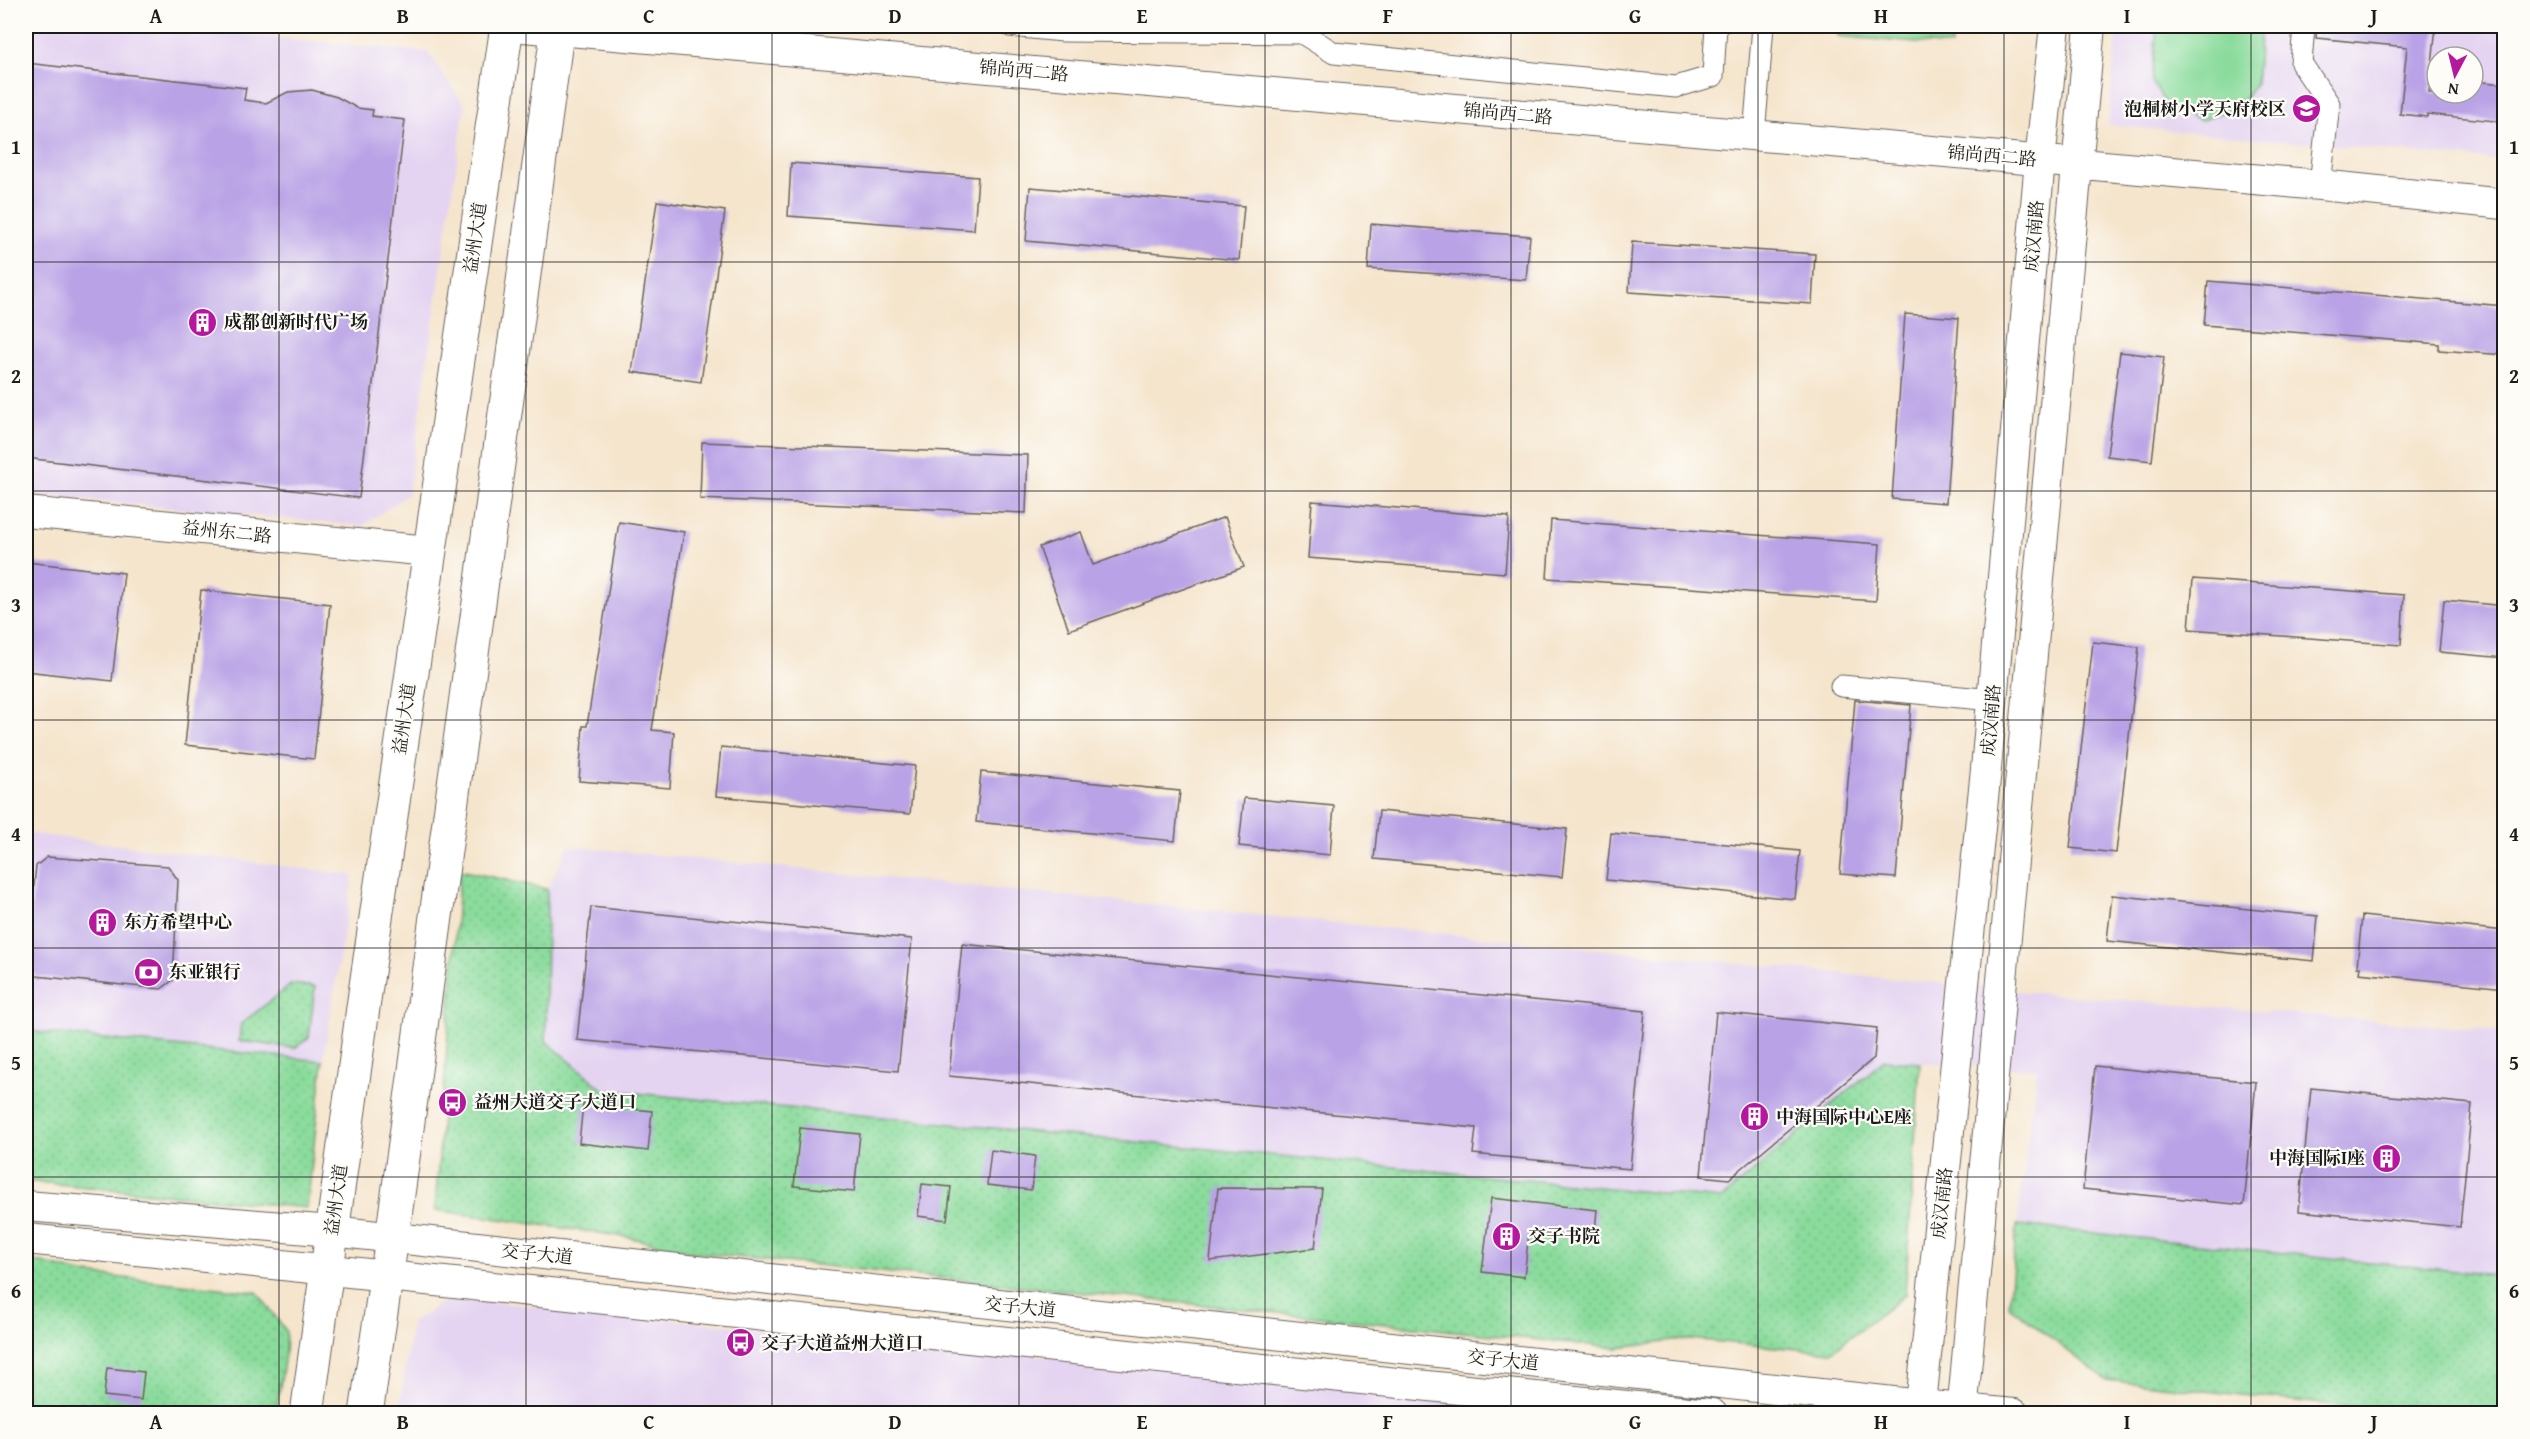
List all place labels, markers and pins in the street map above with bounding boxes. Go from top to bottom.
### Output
school or university icon: 泡桐树小学天府校区 [2291,93,2323,125]
place label: 泡桐树小学天府校区 [2124,95,2286,122]
building icon: 成都创新时代广场 [187,306,219,338]
place label: 成都创新时代广场 [224,308,368,335]
building icon: 东方希望中心 [87,906,119,938]
place label: 东方希望中心 [124,908,232,935]
bank icon: 东亚银行 [132,956,164,988]
place label: 东亚银行 [169,958,241,985]
bus stop icon: 益州大道交子大道口 [437,1086,469,1118]
place label: 益州大道交子大道口 [474,1088,636,1115]
building icon: 中海国际中心E座 [1739,1101,1771,1133]
place label: 中海国际中心E座 [1776,1103,1912,1130]
building icon: 中海国际I座 [2370,1142,2402,1174]
place label: 中海国际I座 [2269,1144,2365,1171]
building icon: 交子书院 [1491,1220,1523,1252]
place label: 交子书院 [1528,1222,1600,1249]
bus stop icon: 交子大道益州大道口 [724,1327,756,1359]
place label: 交子大道益州大道口 [761,1329,923,1356]

